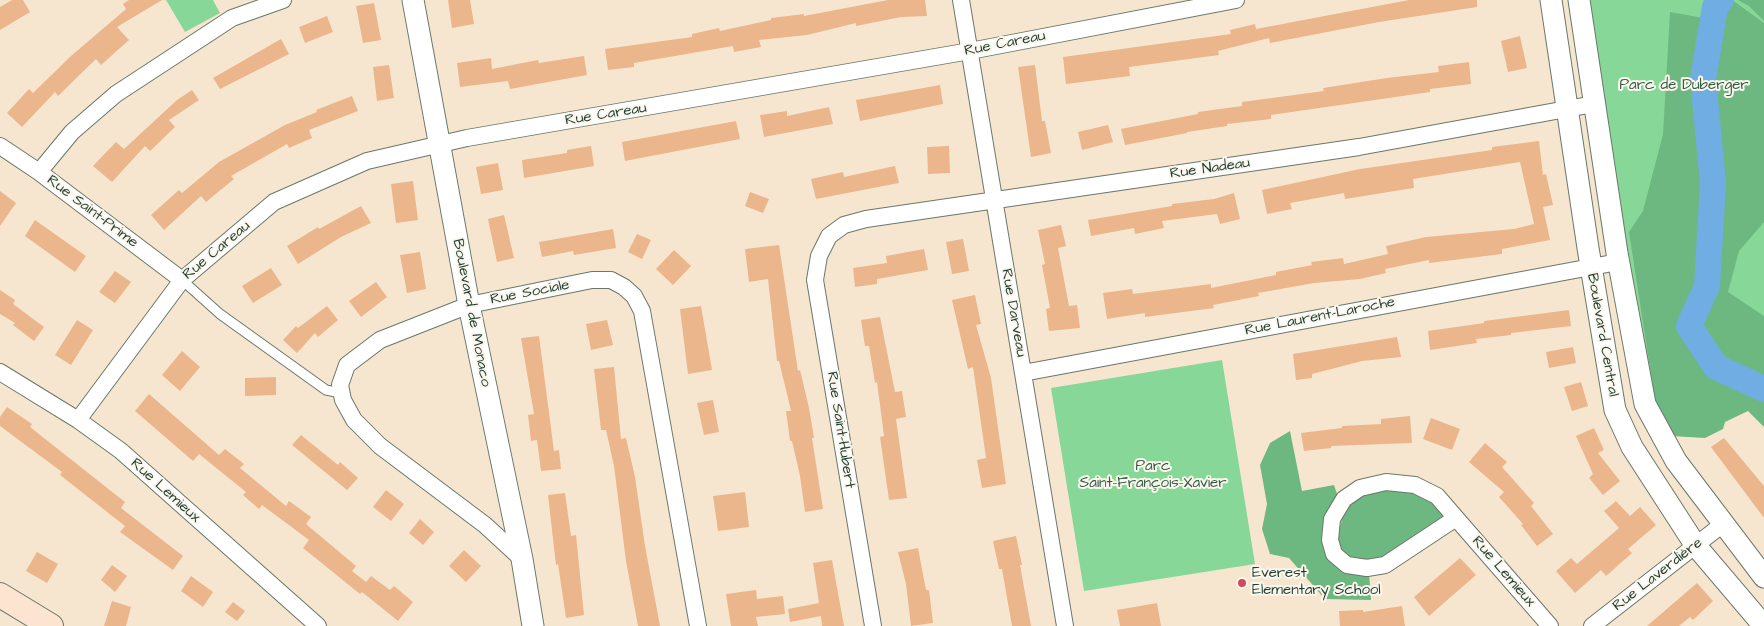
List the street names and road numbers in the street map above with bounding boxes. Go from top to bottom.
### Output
street label: Rue Careau [963,27,1047,61]
street label: Rue Careau [564,100,648,130]
street label: Rue Nadeau [1169,154,1251,184]
street label: Rue Saint-Prime [43,172,141,252]
street label: Rue Careau [180,218,254,284]
street label: Boulevard de Monaco [448,238,494,388]
street label: Rue Darveau [996,268,1030,358]
street label: Boulevard Central [1582,272,1622,398]
street label: Rue Sociale [489,276,571,310]
street label: Rue Laurent-Laroche [1243,294,1397,340]
street label: Rue Saint-Hubert [822,370,858,490]
street label: Rue Lemieux [126,455,204,527]
street label: Rue Lemieux [1467,533,1539,611]
street label: Rue Laverdière [1609,534,1707,616]

